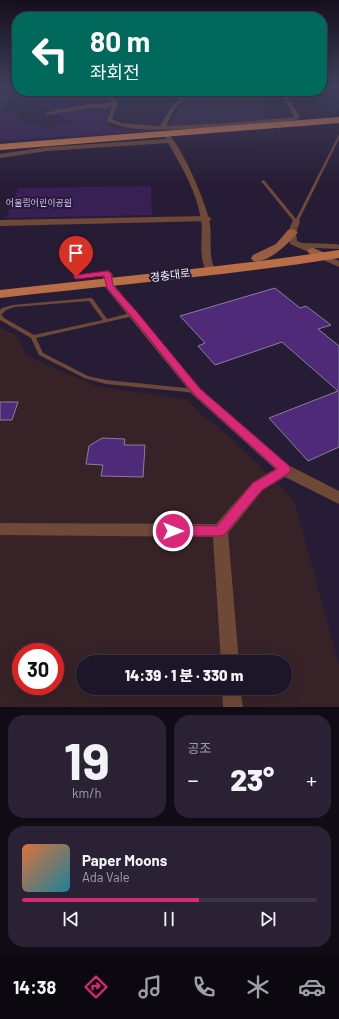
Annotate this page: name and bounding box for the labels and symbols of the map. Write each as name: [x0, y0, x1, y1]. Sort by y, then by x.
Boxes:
park label: 어울림어린이공원: [6, 197, 72, 208]
pin: [59, 236, 93, 277]
street label: 경충대로: [149, 266, 191, 283]
position arrow: [152, 510, 194, 552]
speed limit sign: 30: [12, 643, 64, 695]

